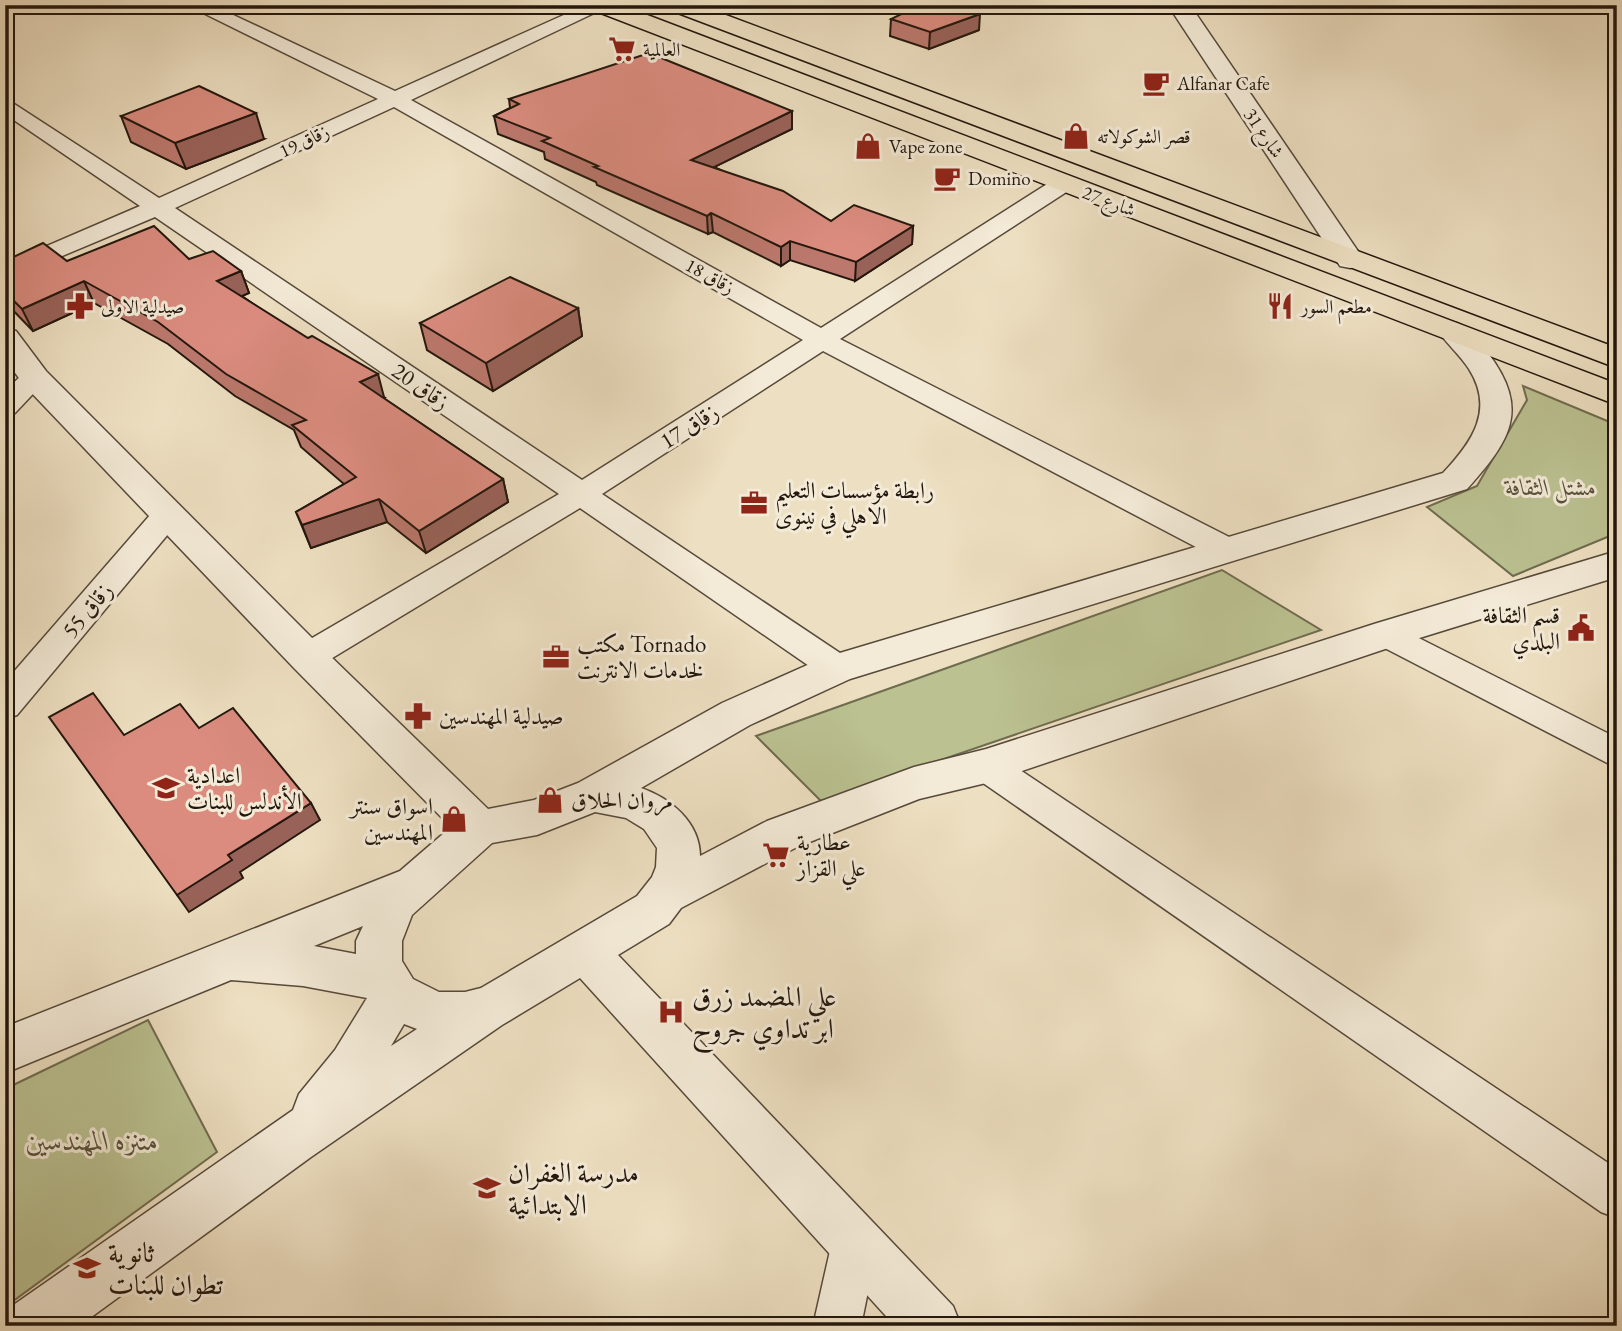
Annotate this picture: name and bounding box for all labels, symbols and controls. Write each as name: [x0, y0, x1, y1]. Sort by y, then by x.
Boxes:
supermarket icon: العالمية: [607, 34, 637, 64]
place label: العالمية: [643, 37, 680, 62]
cafe icon: Alfanar Cafe: [1141, 68, 1171, 98]
place label: Alfanar Cafe: [1176, 71, 1270, 96]
street label: شارع 31: [1236, 103, 1290, 164]
street label: زقاق 19: [275, 119, 333, 163]
shop icon: قصر الشوكولاته: [1061, 121, 1091, 151]
place label: قصر الشوكولاته: [1097, 124, 1191, 149]
shop icon: Vape zone: [853, 131, 883, 161]
place label: Vape zone: [889, 134, 963, 159]
cafe icon: Domino: [932, 163, 962, 193]
place label: Domino: [968, 166, 1031, 191]
street label: شارع 27: [1078, 179, 1139, 225]
street label: زقاق 18: [681, 252, 739, 300]
pharmacy icon: صيدلية الاولى: [65, 291, 95, 321]
restaurant icon: مطعم السور: [1265, 291, 1295, 321]
place label: صيدلية الاولى: [101, 294, 184, 319]
place label: مطعم السور: [1299, 294, 1372, 325]
street label: زقاق 20: [386, 355, 456, 417]
street label: زقاق 17: [654, 396, 724, 456]
park label: مشتل الثقافة: [1503, 472, 1597, 504]
place label: رابطة مؤسسات التعليم الاهلي في نينوى: [775, 475, 934, 539]
office icon: رابطة مؤسسات التعليم الاهلي في نينوى: [739, 488, 769, 518]
street label: زقاق 55: [55, 576, 119, 644]
place label: قسم الثقافة البلدي: [1483, 600, 1560, 660]
public building icon: قسم الثقافة البلدي: [1566, 613, 1596, 643]
place label: مكتب Tornado لخدمات الانترنت: [577, 629, 706, 685]
office icon: مكتب Tornado لخدمات الانترنت: [541, 642, 571, 672]
pharmacy icon: صيدلية المهندسين: [403, 701, 433, 731]
place label: صيدلية المهندسين: [439, 701, 564, 731]
place label: اعدادية الأندلس للبنات: [187, 760, 302, 817]
school or university icon: اعدادية الأندلس للبنات: [151, 773, 181, 803]
shop icon: مروان الحلاق: [535, 785, 565, 815]
place label: مروان الحلاق: [571, 785, 673, 816]
place label: اسواق سنتر المهندسين: [348, 791, 433, 847]
shop icon: اسواق سنتر المهندسين: [439, 804, 469, 834]
place label: عطارية علي القزاز: [795, 827, 866, 891]
supermarket icon: عطارية علي القزاز: [761, 840, 791, 870]
place label: علي المضمد زرق ابر تداوي جروح: [692, 978, 837, 1054]
hospital icon: علي المضمد زرق ابر تداوي جروح: [656, 997, 686, 1027]
park label: متنزه المهندسين: [25, 1122, 159, 1158]
place label: مدرسة الغفران الابتدائية: [508, 1154, 639, 1222]
school or university icon: مدرسة الغفران الابتدائية: [472, 1173, 502, 1203]
place label: ثانوية تطوان للبنات: [108, 1234, 223, 1302]
school or university icon: ثانوية تطوان للبنات: [72, 1253, 102, 1283]

